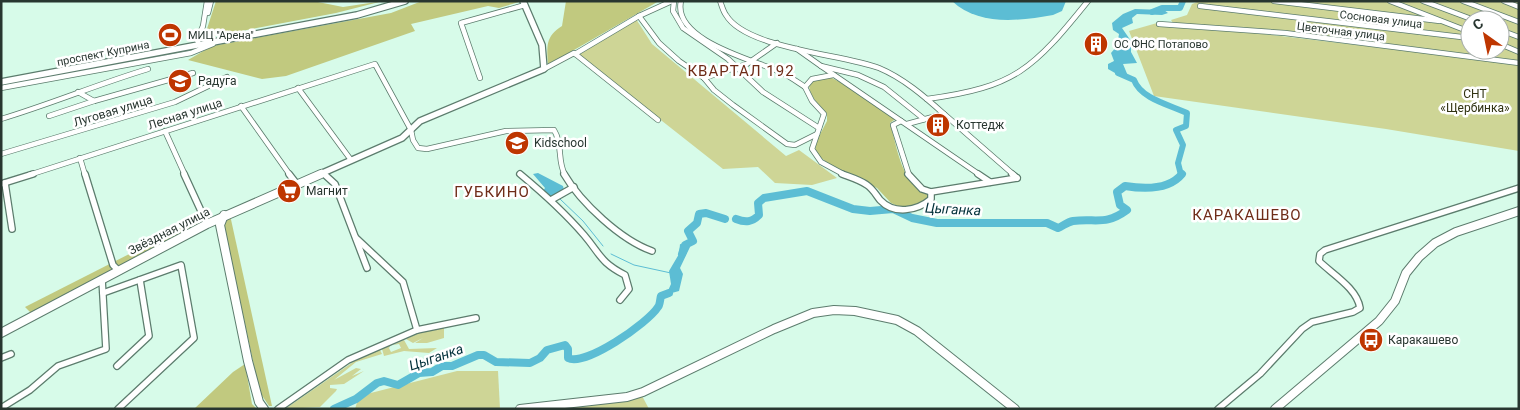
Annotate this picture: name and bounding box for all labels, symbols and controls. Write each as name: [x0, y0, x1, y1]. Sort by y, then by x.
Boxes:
street label: Сосновая улица: [1339, 8, 1423, 31]
north arrow: [1460, 10, 1510, 60]
text: С: [1470, 15, 1486, 33]
street label: Цветочная улица: [1296, 20, 1386, 43]
sports icon: МИЦ "Арена": [157, 22, 183, 48]
place label: МИЦ "Арена": [188, 29, 254, 42]
building icon: ОС ФНС Потапово: [1083, 31, 1109, 57]
street label: проспект Куприна: [56, 38, 150, 69]
place label: ОС ФНС Потапово: [1114, 38, 1208, 51]
district label: КВАРТАЛ 192: [687, 62, 795, 80]
school or university icon: Радуга: [167, 68, 193, 94]
place label: Радуга: [198, 74, 237, 88]
park label: СНТ «Щербинка»: [1440, 87, 1510, 115]
street label: Луговая улица: [72, 92, 154, 130]
street label: Лесная улица: [146, 95, 224, 133]
building icon: Коттедж: [925, 112, 951, 138]
place label: Коттедж: [956, 118, 1005, 132]
school or university icon: Kidschool: [504, 130, 530, 156]
place label: Kidschool: [534, 136, 587, 150]
supermarket icon: Магнит: [276, 178, 302, 204]
district label: ГУБКИНО: [454, 183, 530, 201]
place label: Магнит: [306, 184, 348, 198]
water label: Цыганка: [925, 200, 981, 218]
street label: Звёздная улица: [126, 204, 212, 258]
district label: КАРАКАШЕВО: [1192, 206, 1302, 224]
bus stop icon: Каракашево: [1358, 327, 1384, 353]
place label: Каракашево: [1388, 333, 1458, 347]
water label: Цыганка: [407, 340, 465, 374]

